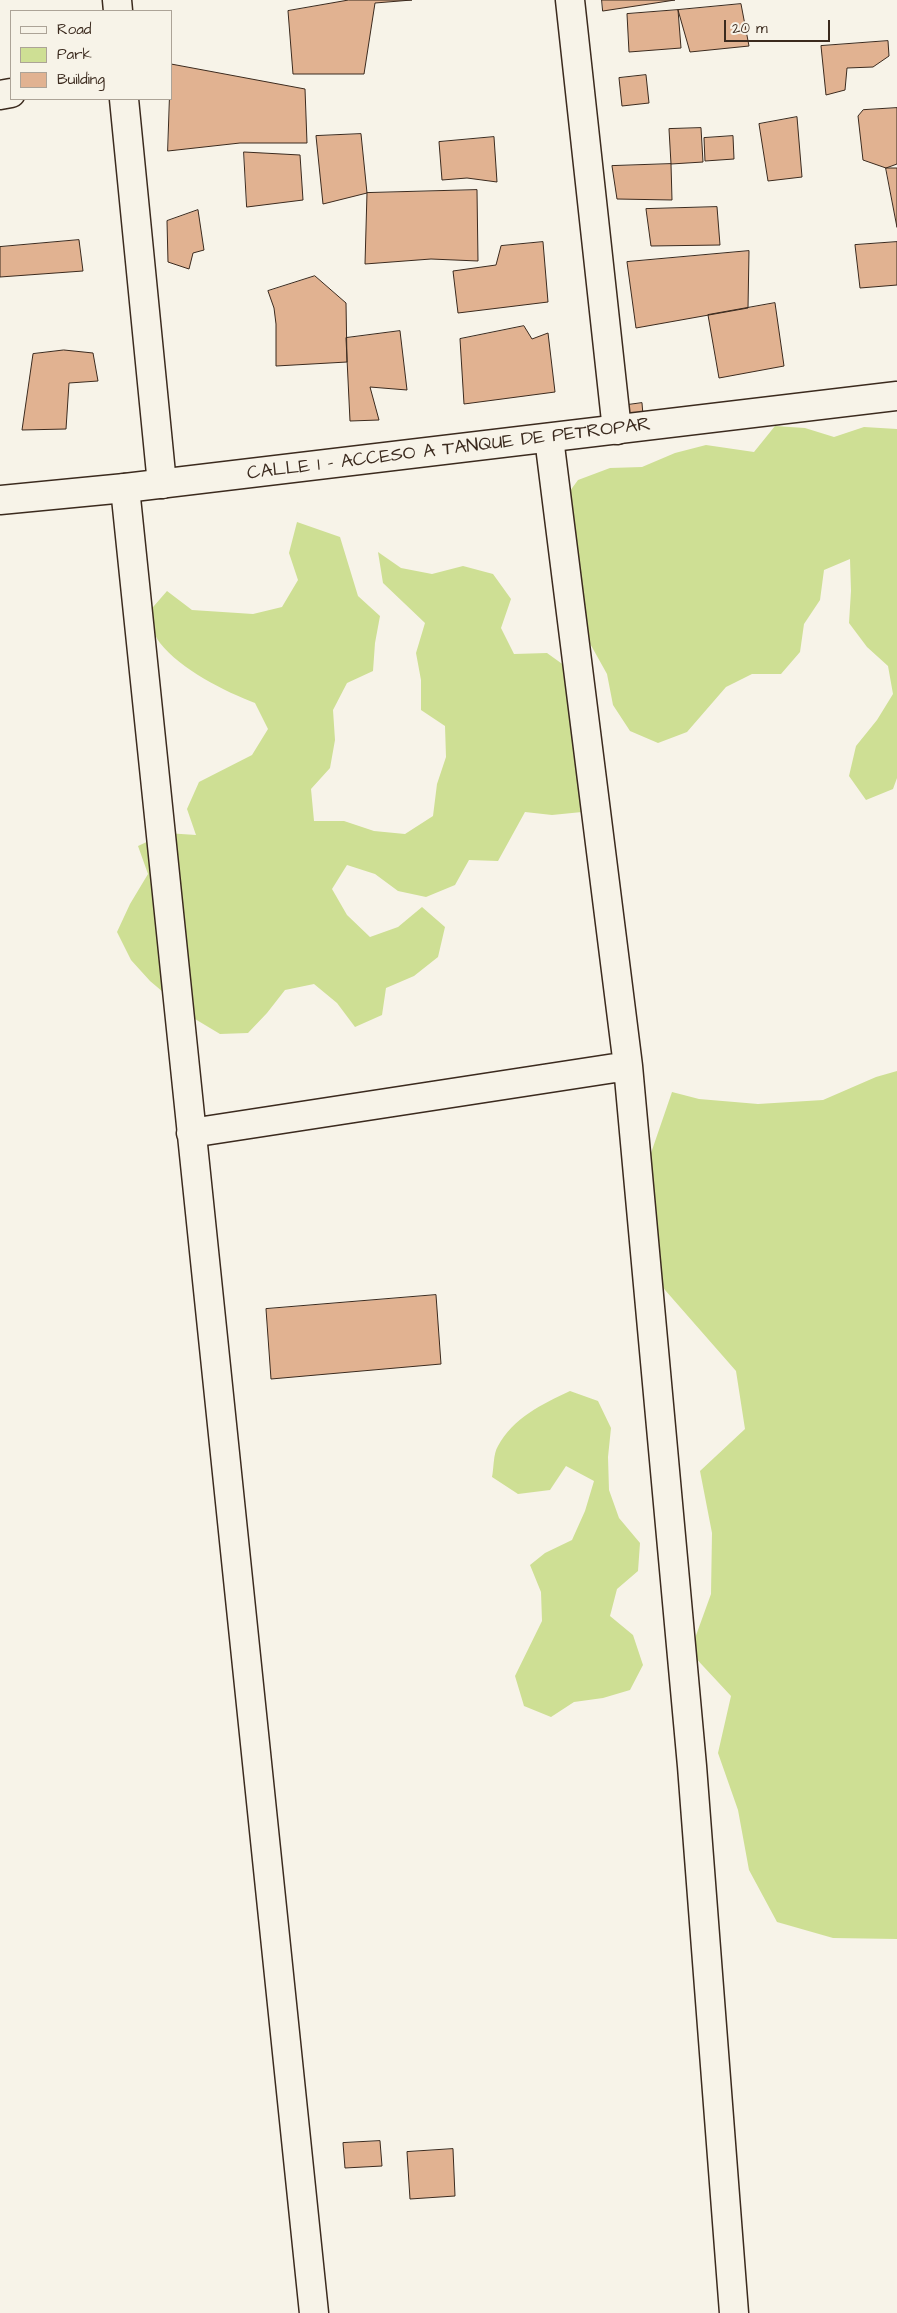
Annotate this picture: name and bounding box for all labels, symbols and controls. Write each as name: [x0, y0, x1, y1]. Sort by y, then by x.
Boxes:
legend: [10, 10, 172, 100]
scale bar: [727, 10, 833, 42]
text: 20 m: [732, 18, 768, 39]
text: Road: [57, 19, 91, 40]
text: Park: [57, 44, 92, 65]
text: Building: [57, 69, 105, 90]
street label: CALLE 1 - ACCESO A TANQUE DE PETROPAR: [246, 414, 652, 486]

